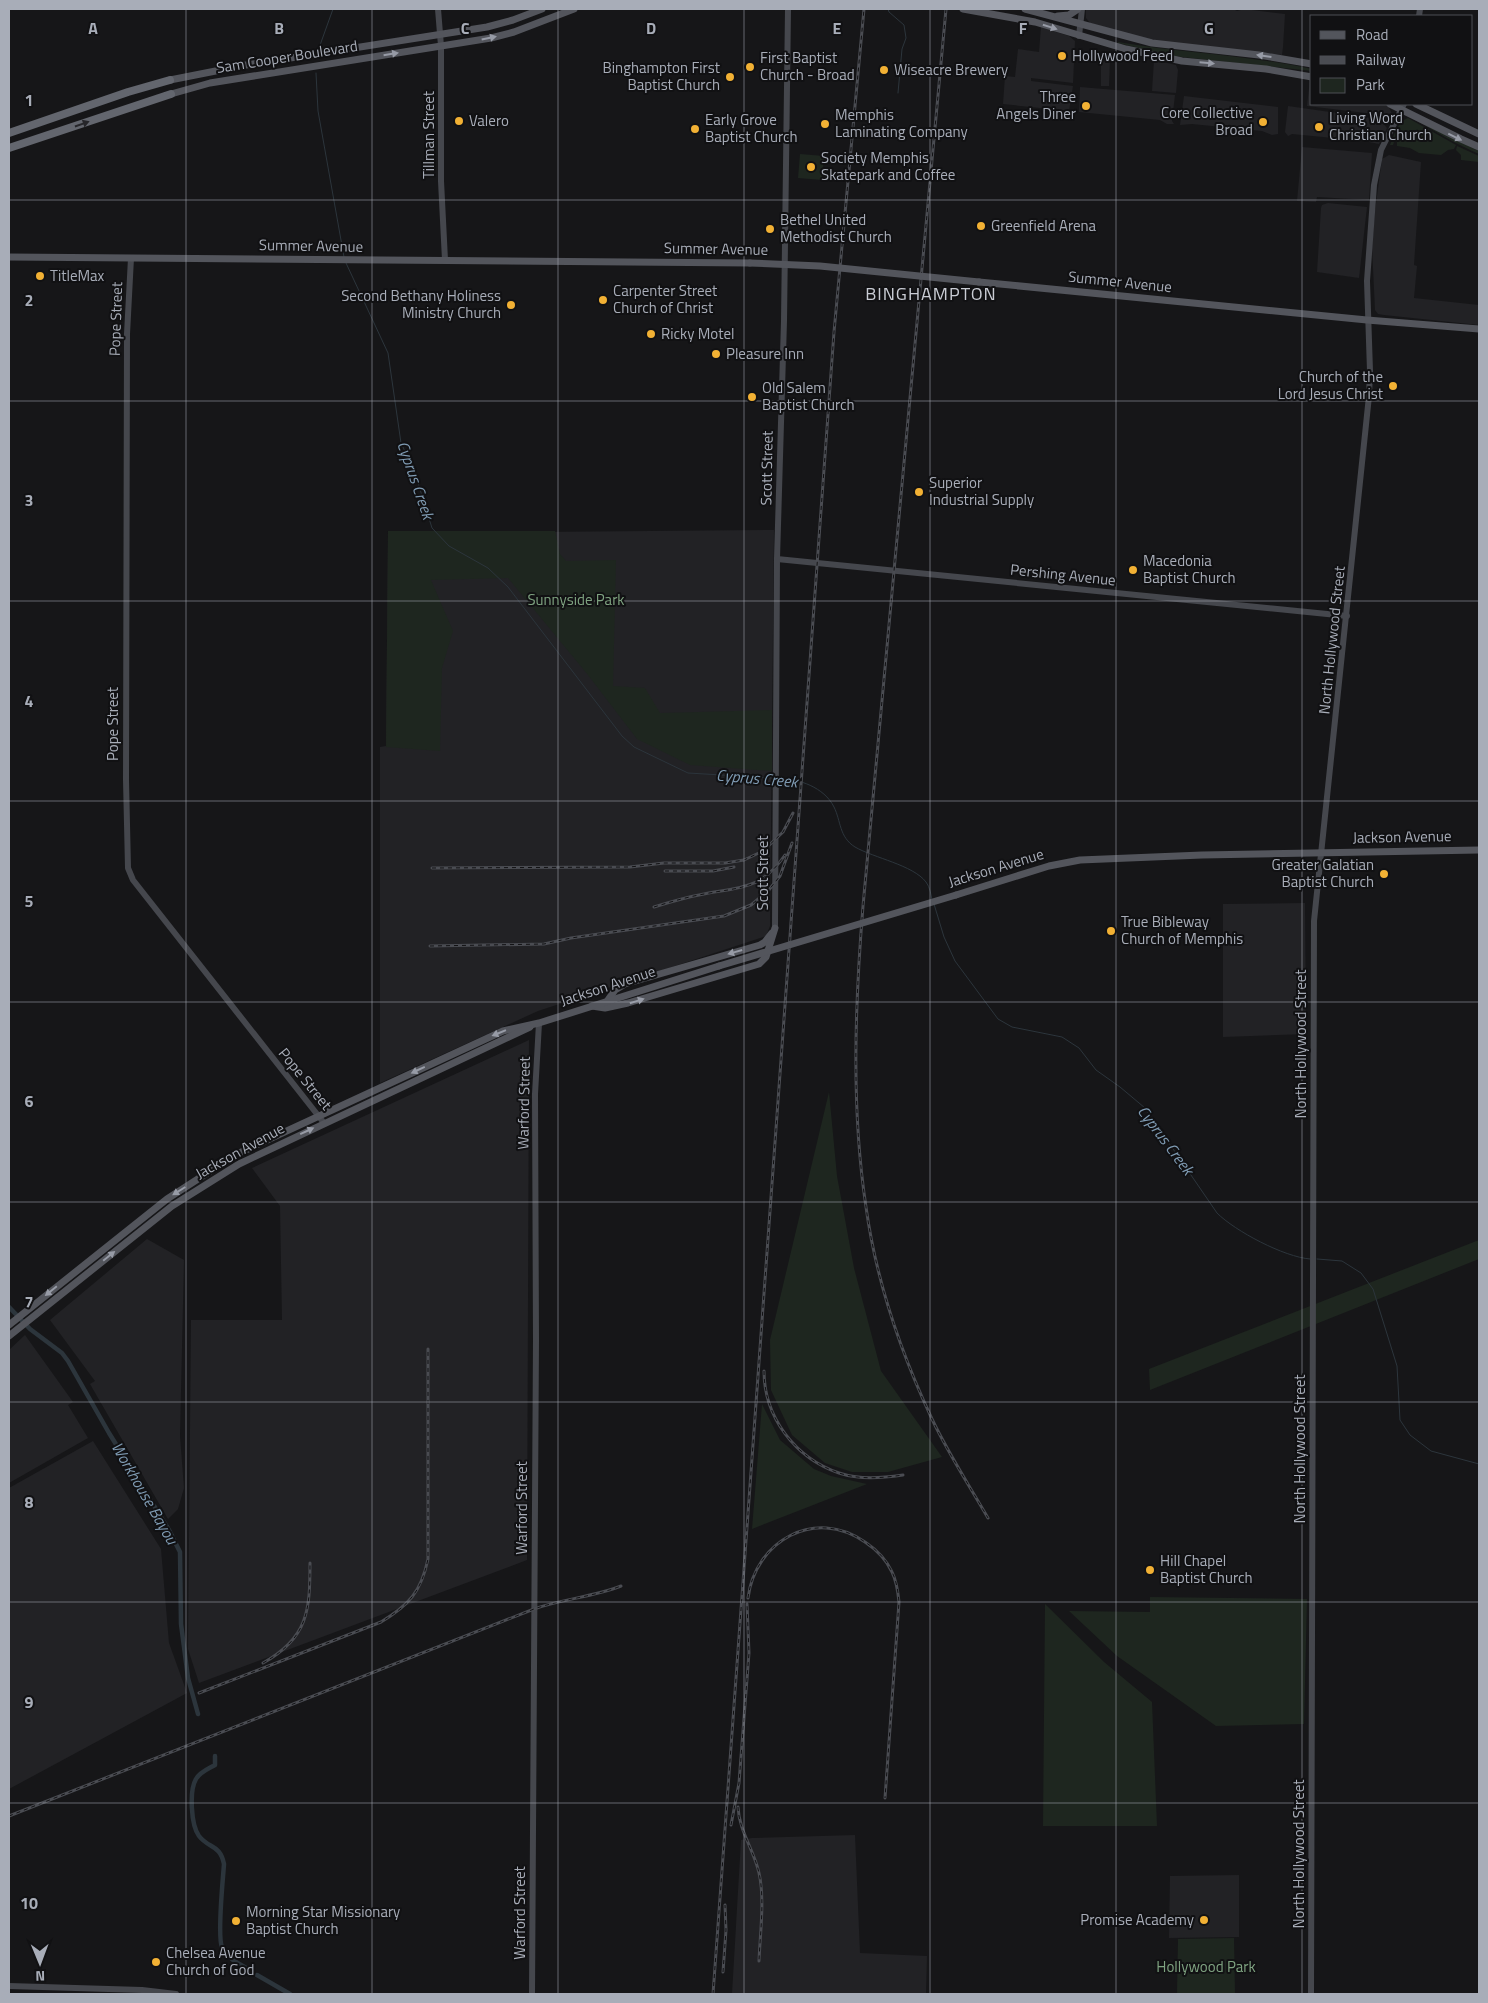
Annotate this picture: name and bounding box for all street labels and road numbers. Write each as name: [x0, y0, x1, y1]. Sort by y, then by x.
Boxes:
street label: Sam Cooper Boulevard: [215, 34, 359, 79]
street label: Tillman Street: [417, 90, 440, 179]
street label: Summer Avenue: [259, 233, 363, 258]
street label: Summer Avenue: [664, 236, 768, 261]
street label: Summer Avenue: [1067, 265, 1173, 298]
street label: Pope Street: [103, 281, 128, 356]
street label: Scott Street: [754, 430, 779, 506]
street label: Pershing Avenue: [1009, 558, 1117, 591]
street label: North Hollywood Street: [1312, 564, 1351, 715]
street label: Pope Street: [101, 686, 124, 761]
street label: Jackson Avenue: [1352, 824, 1452, 849]
street label: Scott Street: [751, 835, 774, 910]
street label: Jackson Avenue: [945, 842, 1046, 893]
street label: Jackson Avenue: [557, 959, 658, 1012]
street label: North Hollywood Street: [1289, 969, 1312, 1119]
street label: Pope Street: [273, 1043, 338, 1115]
street label: Warford Street: [511, 1055, 536, 1150]
street label: Jackson Avenue: [191, 1117, 289, 1185]
street label: North Hollywood Street: [1288, 1374, 1311, 1524]
street label: Warford Street: [510, 1461, 533, 1555]
street label: North Hollywood Street: [1287, 1779, 1310, 1929]
street label: Warford Street: [508, 1866, 531, 1960]

